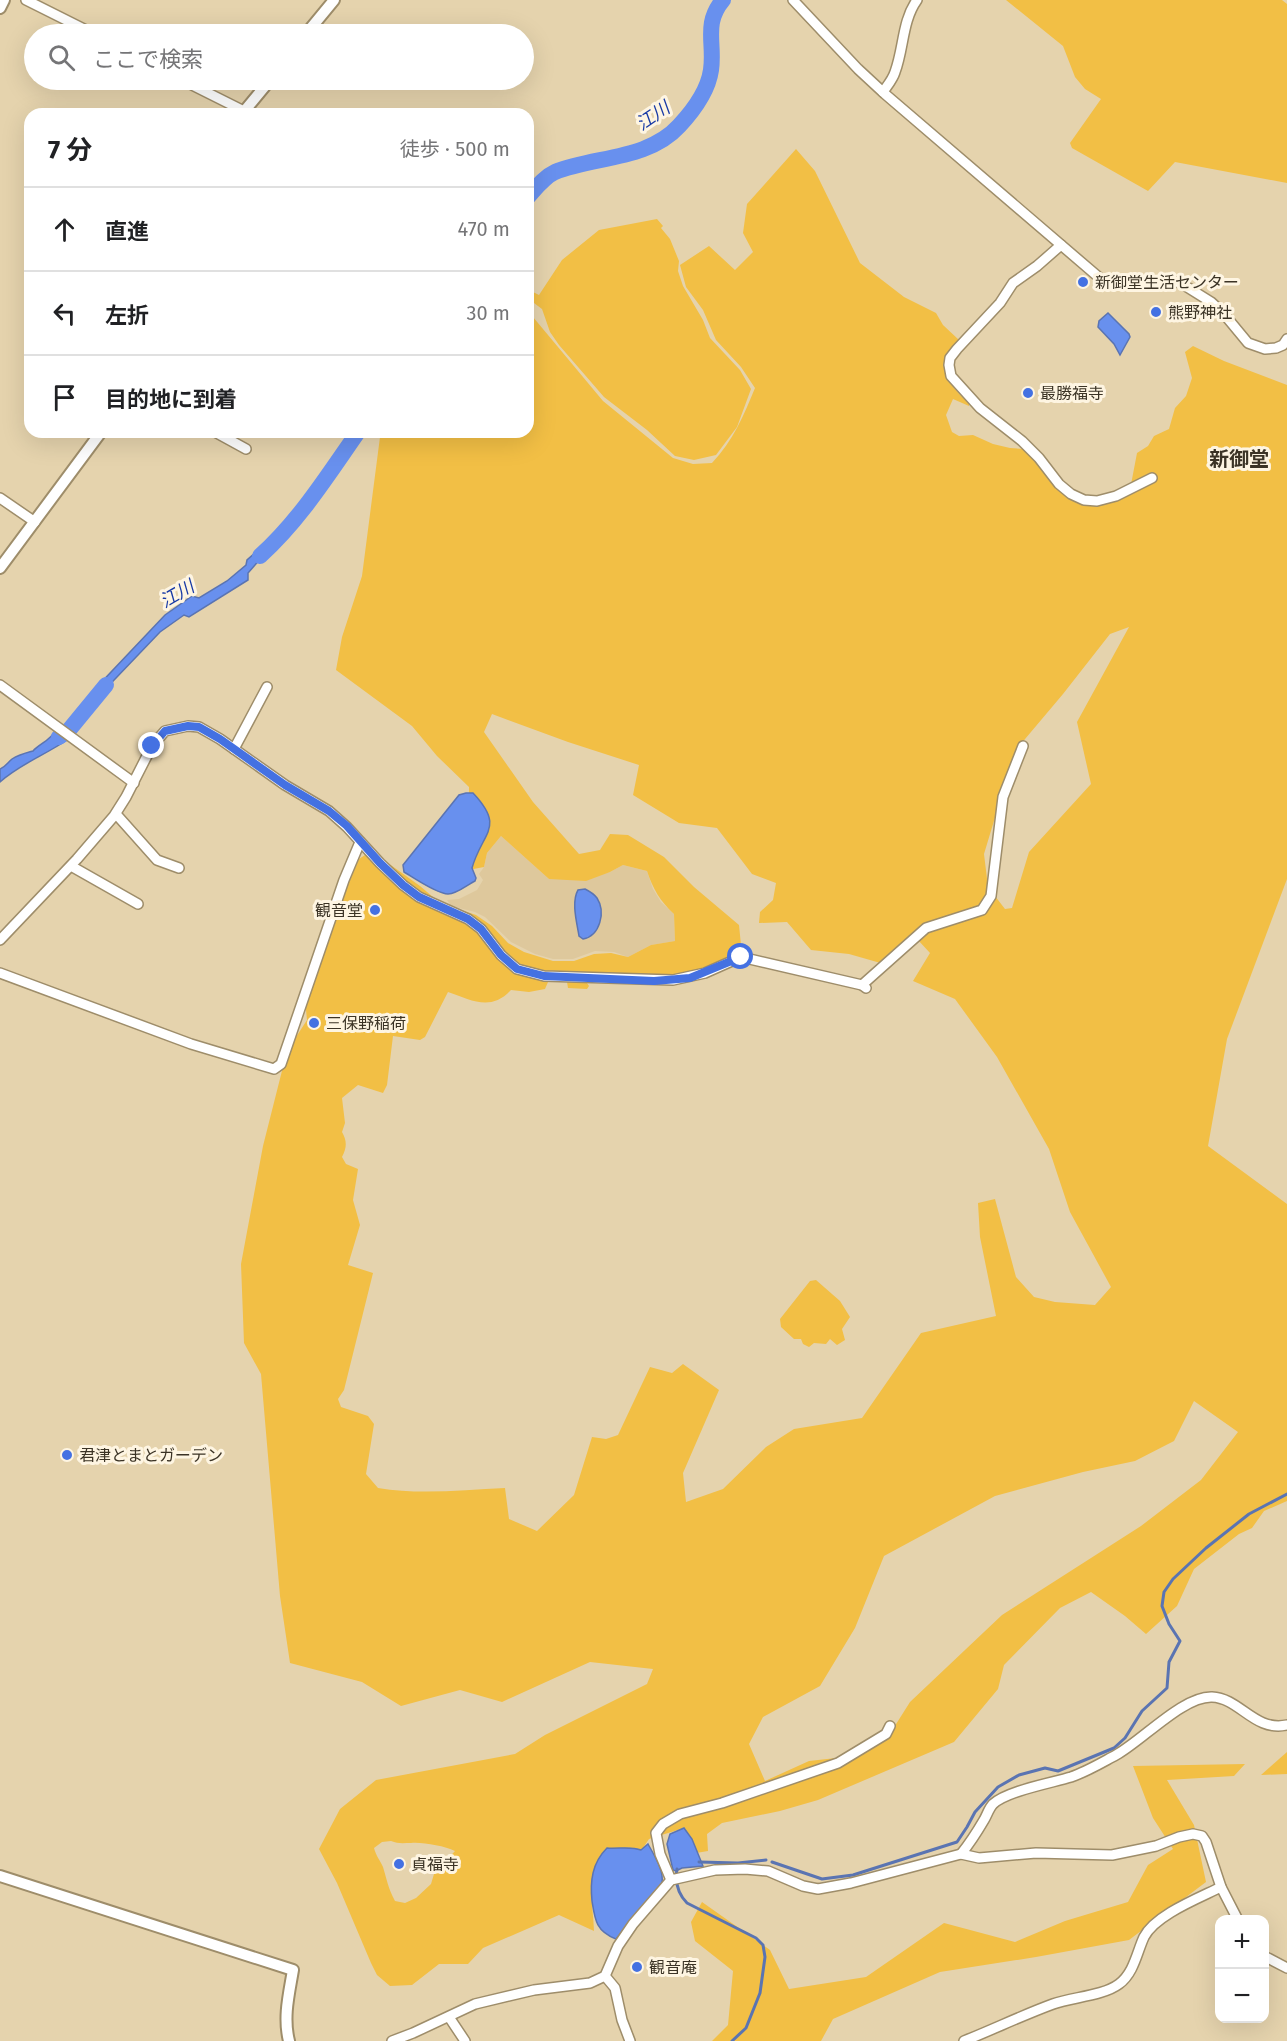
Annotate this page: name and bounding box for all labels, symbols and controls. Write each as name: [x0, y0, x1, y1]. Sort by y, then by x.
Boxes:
search box: [24, 24, 534, 90]
icon: search: [45, 41, 78, 74]
text: ここで検索: [93, 46, 203, 73]
water label: 江川: [632, 96, 676, 135]
text: 7 分: [48, 135, 92, 166]
text: 徒歩 · 500 m: [400, 137, 510, 161]
icon: ahead: [48, 213, 81, 246]
text: 470 m: [458, 217, 510, 241]
text: 直進: [105, 218, 149, 245]
place label: 新御堂生活センター: [1095, 273, 1239, 292]
marker: 新御堂生活センター: [1076, 275, 1090, 289]
icon: left: [48, 297, 81, 330]
text: 30 m: [466, 301, 510, 325]
text: 左折: [105, 302, 149, 329]
place label: 熊野神社: [1168, 303, 1232, 322]
marker: 熊野神社: [1149, 305, 1163, 319]
icon: arrive: [48, 381, 81, 414]
place label: 最勝福寺: [1040, 384, 1104, 403]
text: 目的地に到着: [105, 386, 237, 413]
marker: 最勝福寺: [1021, 386, 1035, 400]
district label: 新御堂: [1209, 447, 1269, 471]
water label: 江川: [156, 574, 200, 613]
route end: [138, 732, 164, 758]
place label: 観音堂: [315, 901, 363, 920]
marker: 観音堂: [368, 903, 382, 917]
route start: [727, 943, 753, 969]
place label: 三保野稲荷: [326, 1014, 406, 1033]
marker: 三保野稲荷: [307, 1016, 321, 1030]
place label: 君津とまとガーデン: [79, 1446, 223, 1465]
marker: 君津とまとガーデン: [60, 1448, 74, 1462]
place label: 貞福寺: [411, 1855, 459, 1874]
marker: 貞福寺: [392, 1857, 406, 1871]
map controls: [1215, 1915, 1269, 2023]
button: +: [1215, 1915, 1269, 1969]
place label: 観音庵: [649, 1958, 697, 1977]
marker: 観音庵: [630, 1960, 644, 1974]
button: −: [1215, 1969, 1269, 2023]

